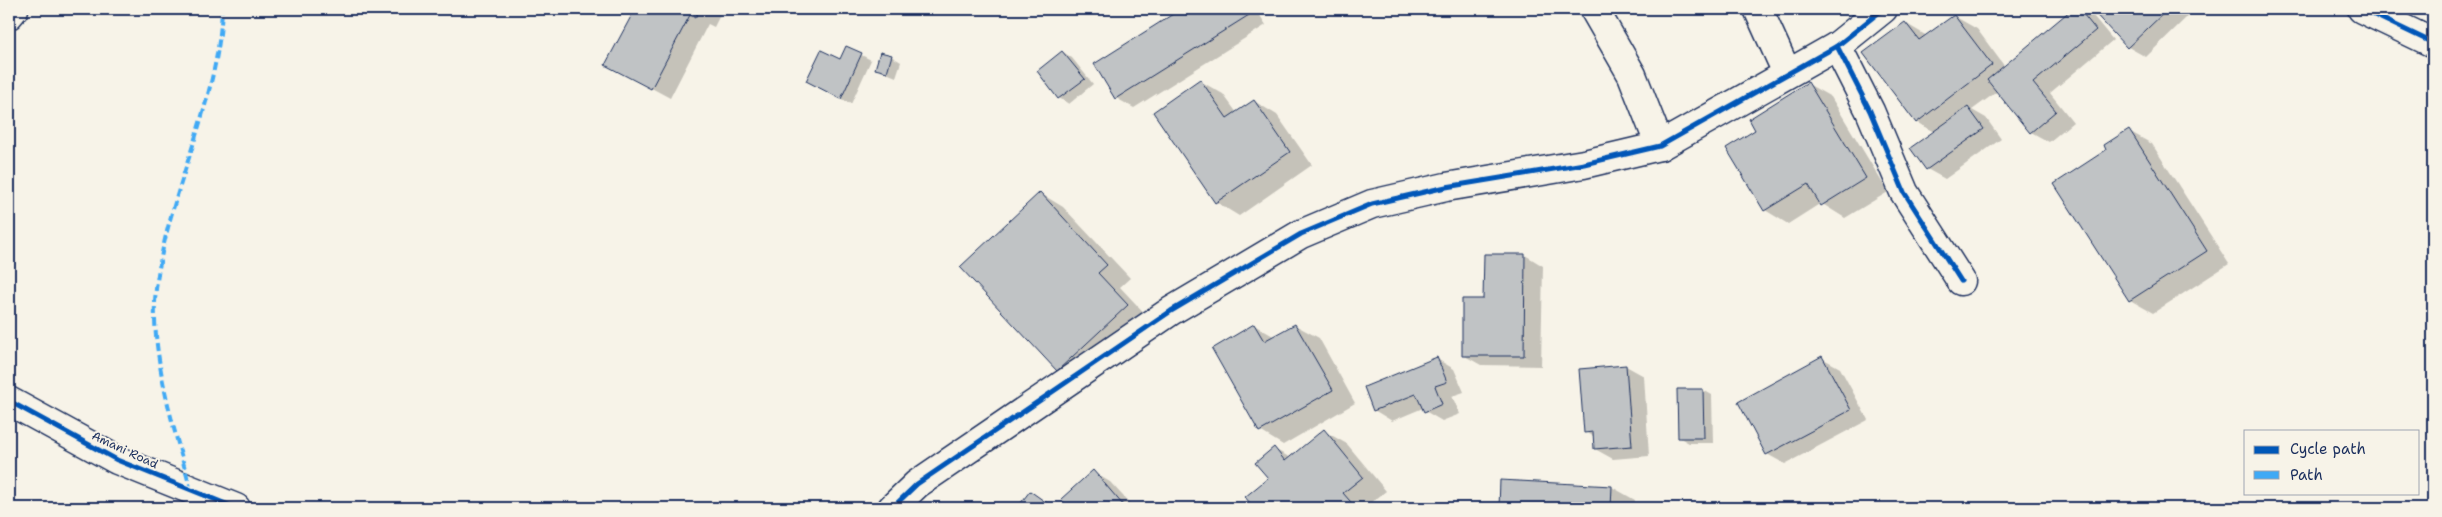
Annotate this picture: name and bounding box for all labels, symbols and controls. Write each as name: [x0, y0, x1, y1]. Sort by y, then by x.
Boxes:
street label: Amani Road: [89, 428, 161, 472]
legend: [2244, 430, 2420, 494]
text: Cycle path: [2290, 439, 2366, 459]
text: Path: [2290, 465, 2323, 485]

